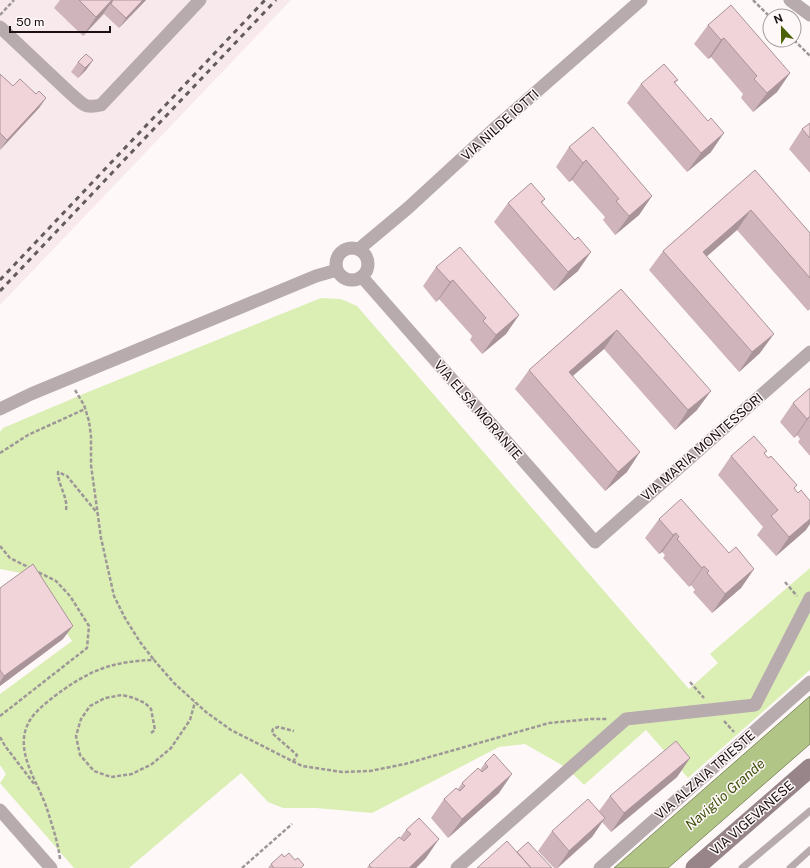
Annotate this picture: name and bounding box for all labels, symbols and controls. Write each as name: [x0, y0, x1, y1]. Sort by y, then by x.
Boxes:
scale bar: [10, 8, 110, 34]
north arrow: [762, 8, 802, 48]
text: N: [772, 12, 784, 26]
text: 50 m: [16, 15, 44, 29]
street label: VIA NILDE IOTTI: [458, 86, 542, 164]
street label: VIA ELSA MORANTE: [431, 357, 525, 463]
street label: VIA MARIA MONTESSORI: [638, 390, 766, 504]
street label: VIA ALZAIA TRIESTE: [652, 727, 758, 823]
water label: Naviglio Grande: [682, 755, 768, 833]
street label: VIA VIGEVANESE: [707, 778, 797, 858]

